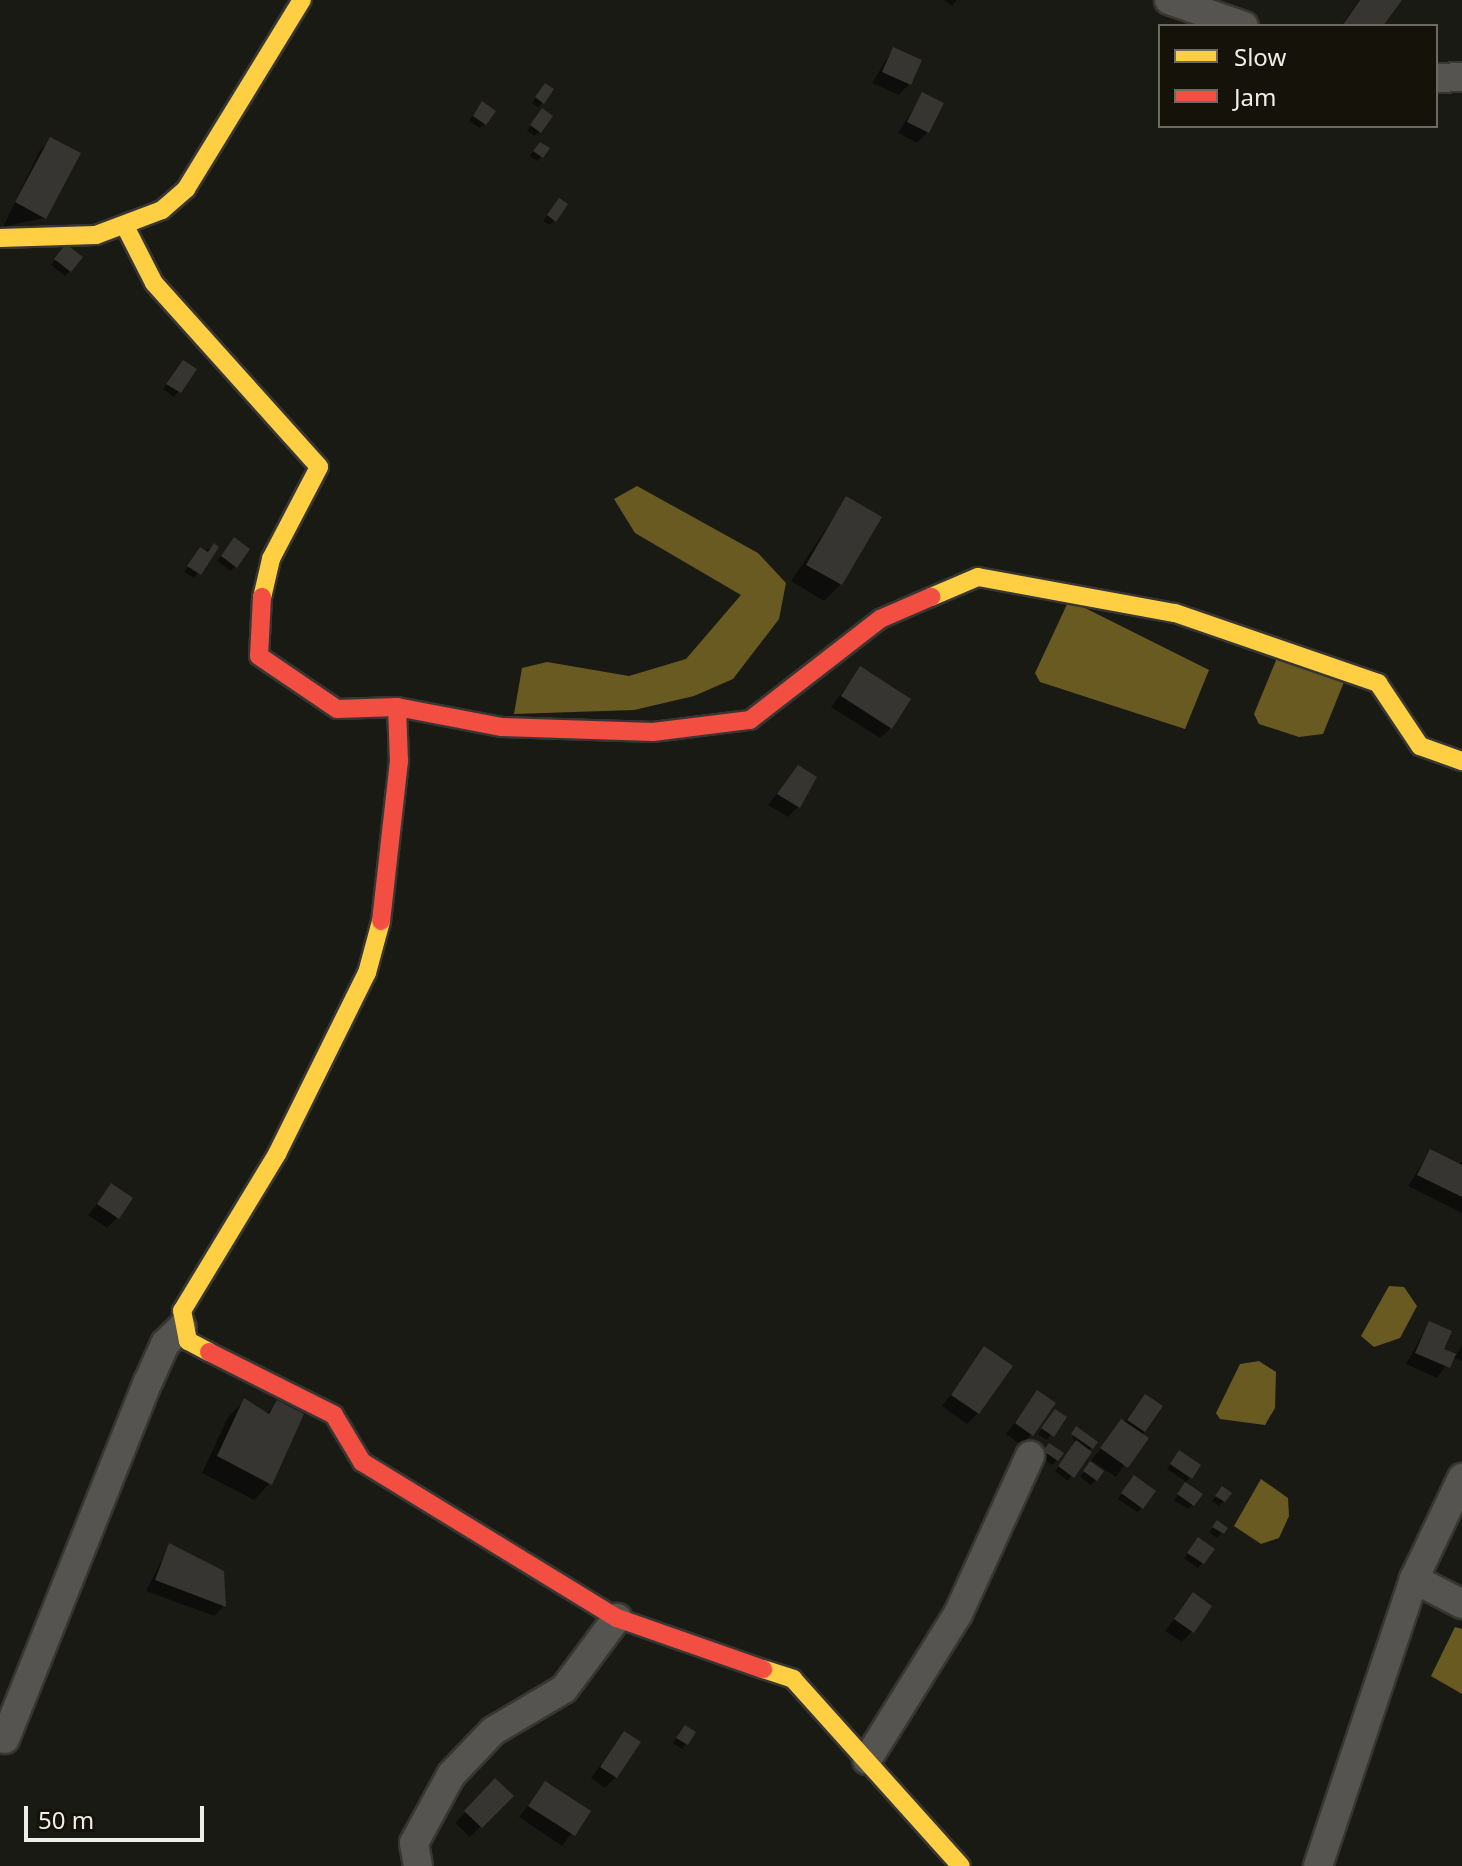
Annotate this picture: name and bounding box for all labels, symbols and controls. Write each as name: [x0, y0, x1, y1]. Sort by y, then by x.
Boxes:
legend: [1158, 24, 1438, 128]
text: Slow: [1234, 40, 1286, 73]
text: Jam: [1234, 80, 1276, 113]
scale bar: [28, 1790, 208, 1840]
text: 50 m: [38, 1803, 94, 1836]

